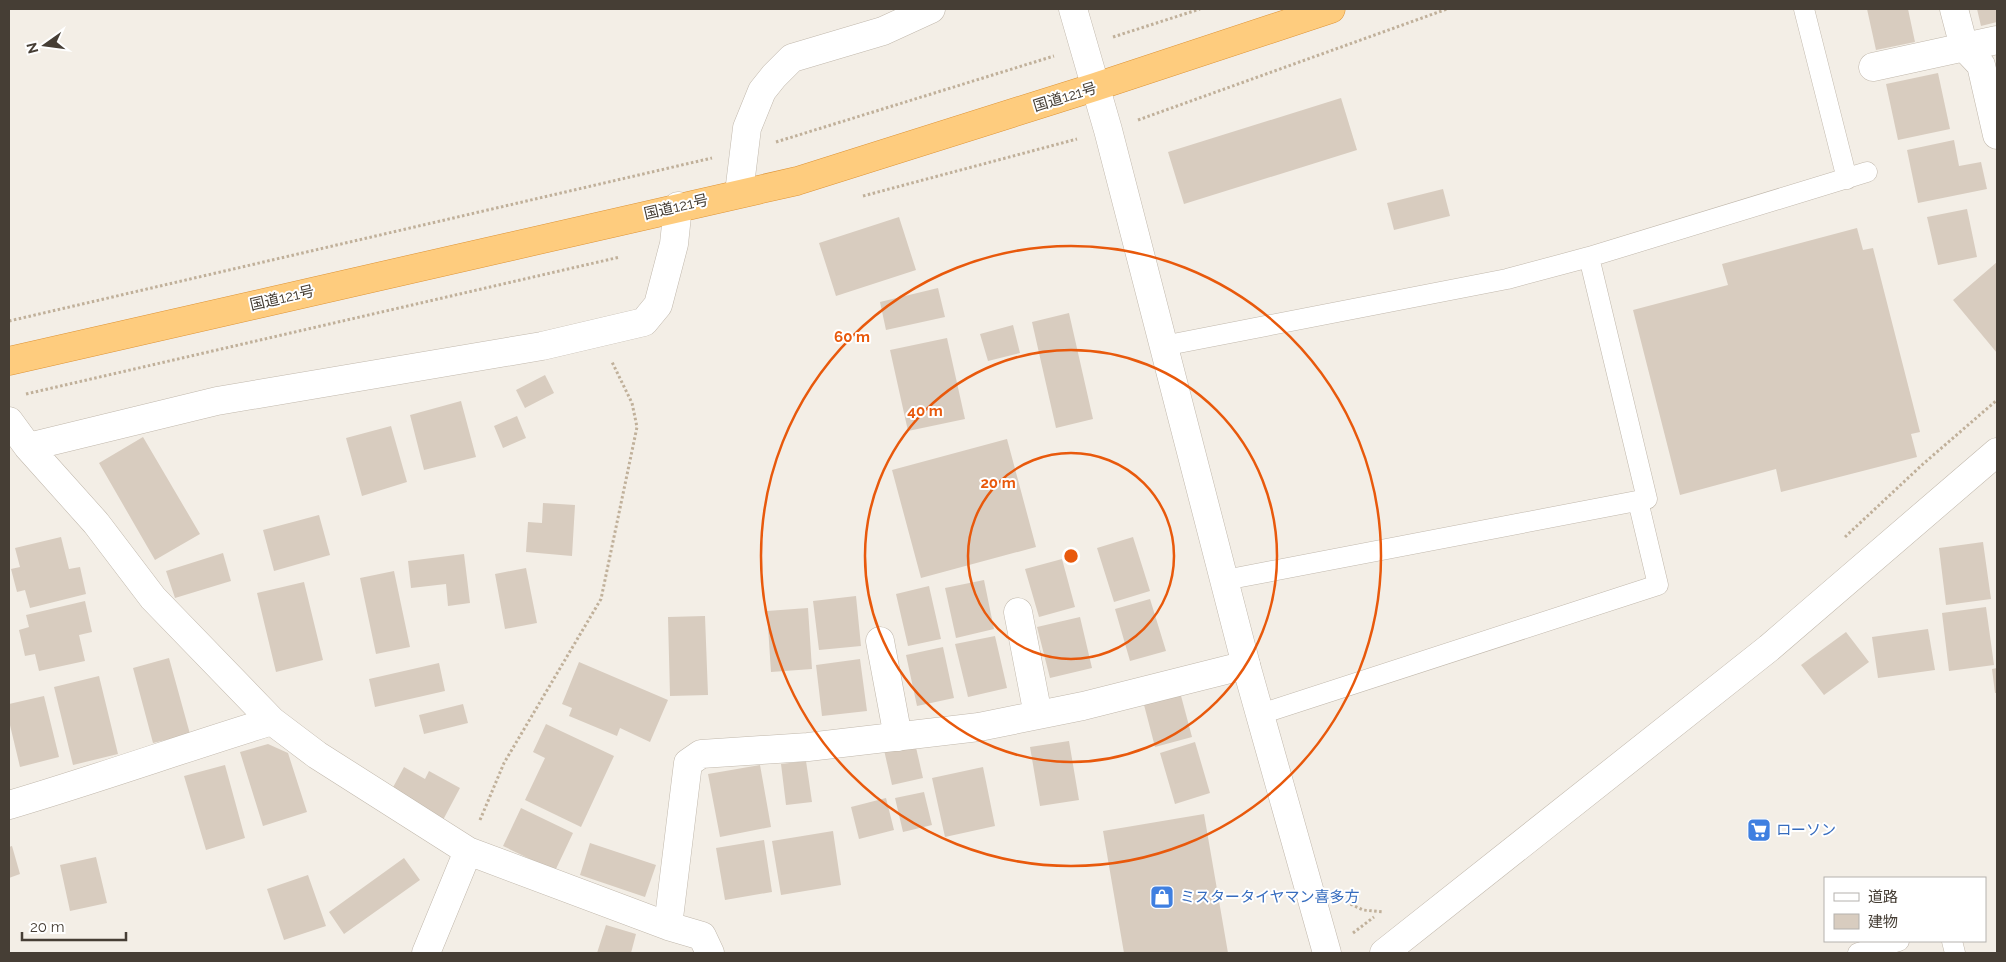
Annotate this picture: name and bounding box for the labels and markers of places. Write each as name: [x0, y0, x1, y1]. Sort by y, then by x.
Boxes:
centre of rings: [1062, 547, 1080, 565]
supermarket icon: ローソン: [1746, 817, 1772, 843]
place label: ローソン: [1776, 821, 1836, 839]
shop icon: ミスタータイヤマン喜多方: [1149, 884, 1175, 910]
place label: ミスタータイヤマン喜多方: [1180, 888, 1360, 906]

